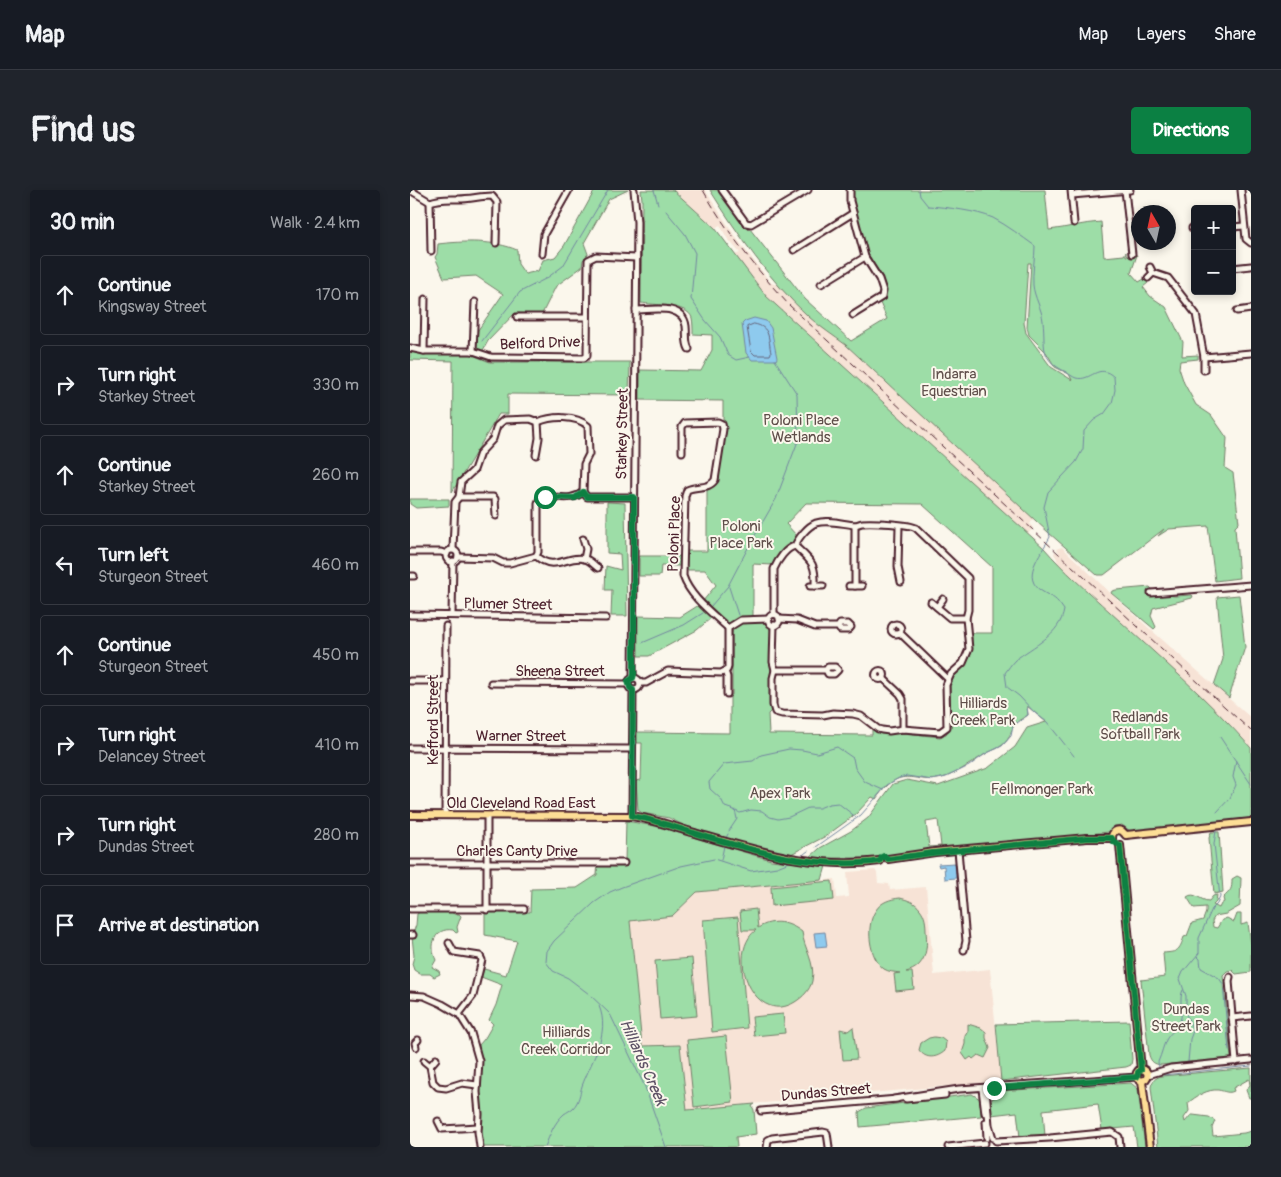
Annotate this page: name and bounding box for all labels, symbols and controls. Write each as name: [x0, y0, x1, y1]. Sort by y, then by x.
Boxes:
text: Map: [25, 20, 65, 49]
text: Map: [1079, 23, 1108, 46]
text: Layers: [1136, 23, 1186, 46]
text: Share: [1214, 23, 1256, 46]
button: Directions: [1131, 107, 1251, 154]
text: Find us: [30, 108, 135, 152]
north arrow: [1131, 205, 1176, 250]
map controls: [1191, 205, 1236, 295]
button: +: [1191, 205, 1236, 250]
text: 30 min: [50, 209, 115, 236]
text: Walk · 2.4 km: [270, 213, 360, 233]
button: −: [1191, 250, 1236, 295]
text: Continue: [98, 273, 171, 297]
icon: ahead: [51, 281, 79, 309]
text: 170 m: [316, 285, 359, 305]
text: Kingsway Street: [98, 297, 207, 317]
street label: Belford Drive: [500, 333, 581, 354]
text: Turn right: [98, 363, 176, 387]
park label: Indarra Equestrian: [921, 365, 987, 401]
icon: right: [51, 371, 79, 399]
text: 330 m: [313, 375, 359, 395]
text: Starkey Street: [98, 387, 195, 407]
street label: Starkey Street: [612, 387, 633, 480]
park label: Poloni Place Wetlands: [763, 411, 840, 447]
text: Continue: [98, 453, 171, 477]
icon: ahead: [51, 461, 79, 489]
text: 260 m: [312, 465, 359, 485]
text: Starkey Street: [98, 477, 195, 497]
route start: [534, 486, 557, 509]
street label: Poloni Place: [664, 495, 685, 572]
park label: Poloni Place Park: [709, 517, 773, 553]
text: Turn left: [98, 543, 168, 567]
icon: left: [51, 551, 79, 579]
text: 460 m: [312, 555, 359, 575]
text: Sturgeon Street: [98, 567, 208, 587]
street label: Plumer Street: [463, 594, 554, 615]
text: Continue: [98, 633, 171, 657]
icon: ahead: [51, 641, 79, 669]
text: 450 m: [312, 645, 359, 665]
text: Sturgeon Street: [98, 657, 208, 677]
street label: Sheena Street: [515, 662, 606, 681]
street label: Kefford Street: [424, 674, 443, 765]
park label: Hilliards Creek Park: [951, 694, 1016, 730]
park label: Redlands Softball Park: [1100, 708, 1181, 744]
text: Turn right: [98, 723, 176, 747]
street label: Warner Street: [476, 727, 567, 746]
icon: right: [51, 731, 79, 759]
text: 410 m: [315, 735, 359, 755]
text: Delancey Street: [98, 747, 205, 767]
park label: Fellmonger Park: [991, 780, 1094, 799]
park label: Apex Park: [749, 784, 811, 803]
street label: Old Cleveland Road East: [446, 794, 597, 813]
text: Turn right: [98, 813, 176, 837]
icon: right: [51, 821, 79, 849]
text: 280 m: [313, 825, 359, 845]
text: Dundas Street: [98, 837, 194, 857]
street label: Charles Canty Drive: [456, 842, 578, 861]
icon: arrive: [51, 911, 79, 939]
text: Arrive at destination: [98, 913, 259, 937]
park label: Dundas Street Park: [1151, 1000, 1222, 1036]
water label: Hilliards Creek: [615, 1016, 672, 1110]
park label: Hilliards Creek Corridor: [521, 1023, 612, 1059]
route end: [983, 1077, 1006, 1100]
street label: Dundas Street: [780, 1079, 873, 1106]

